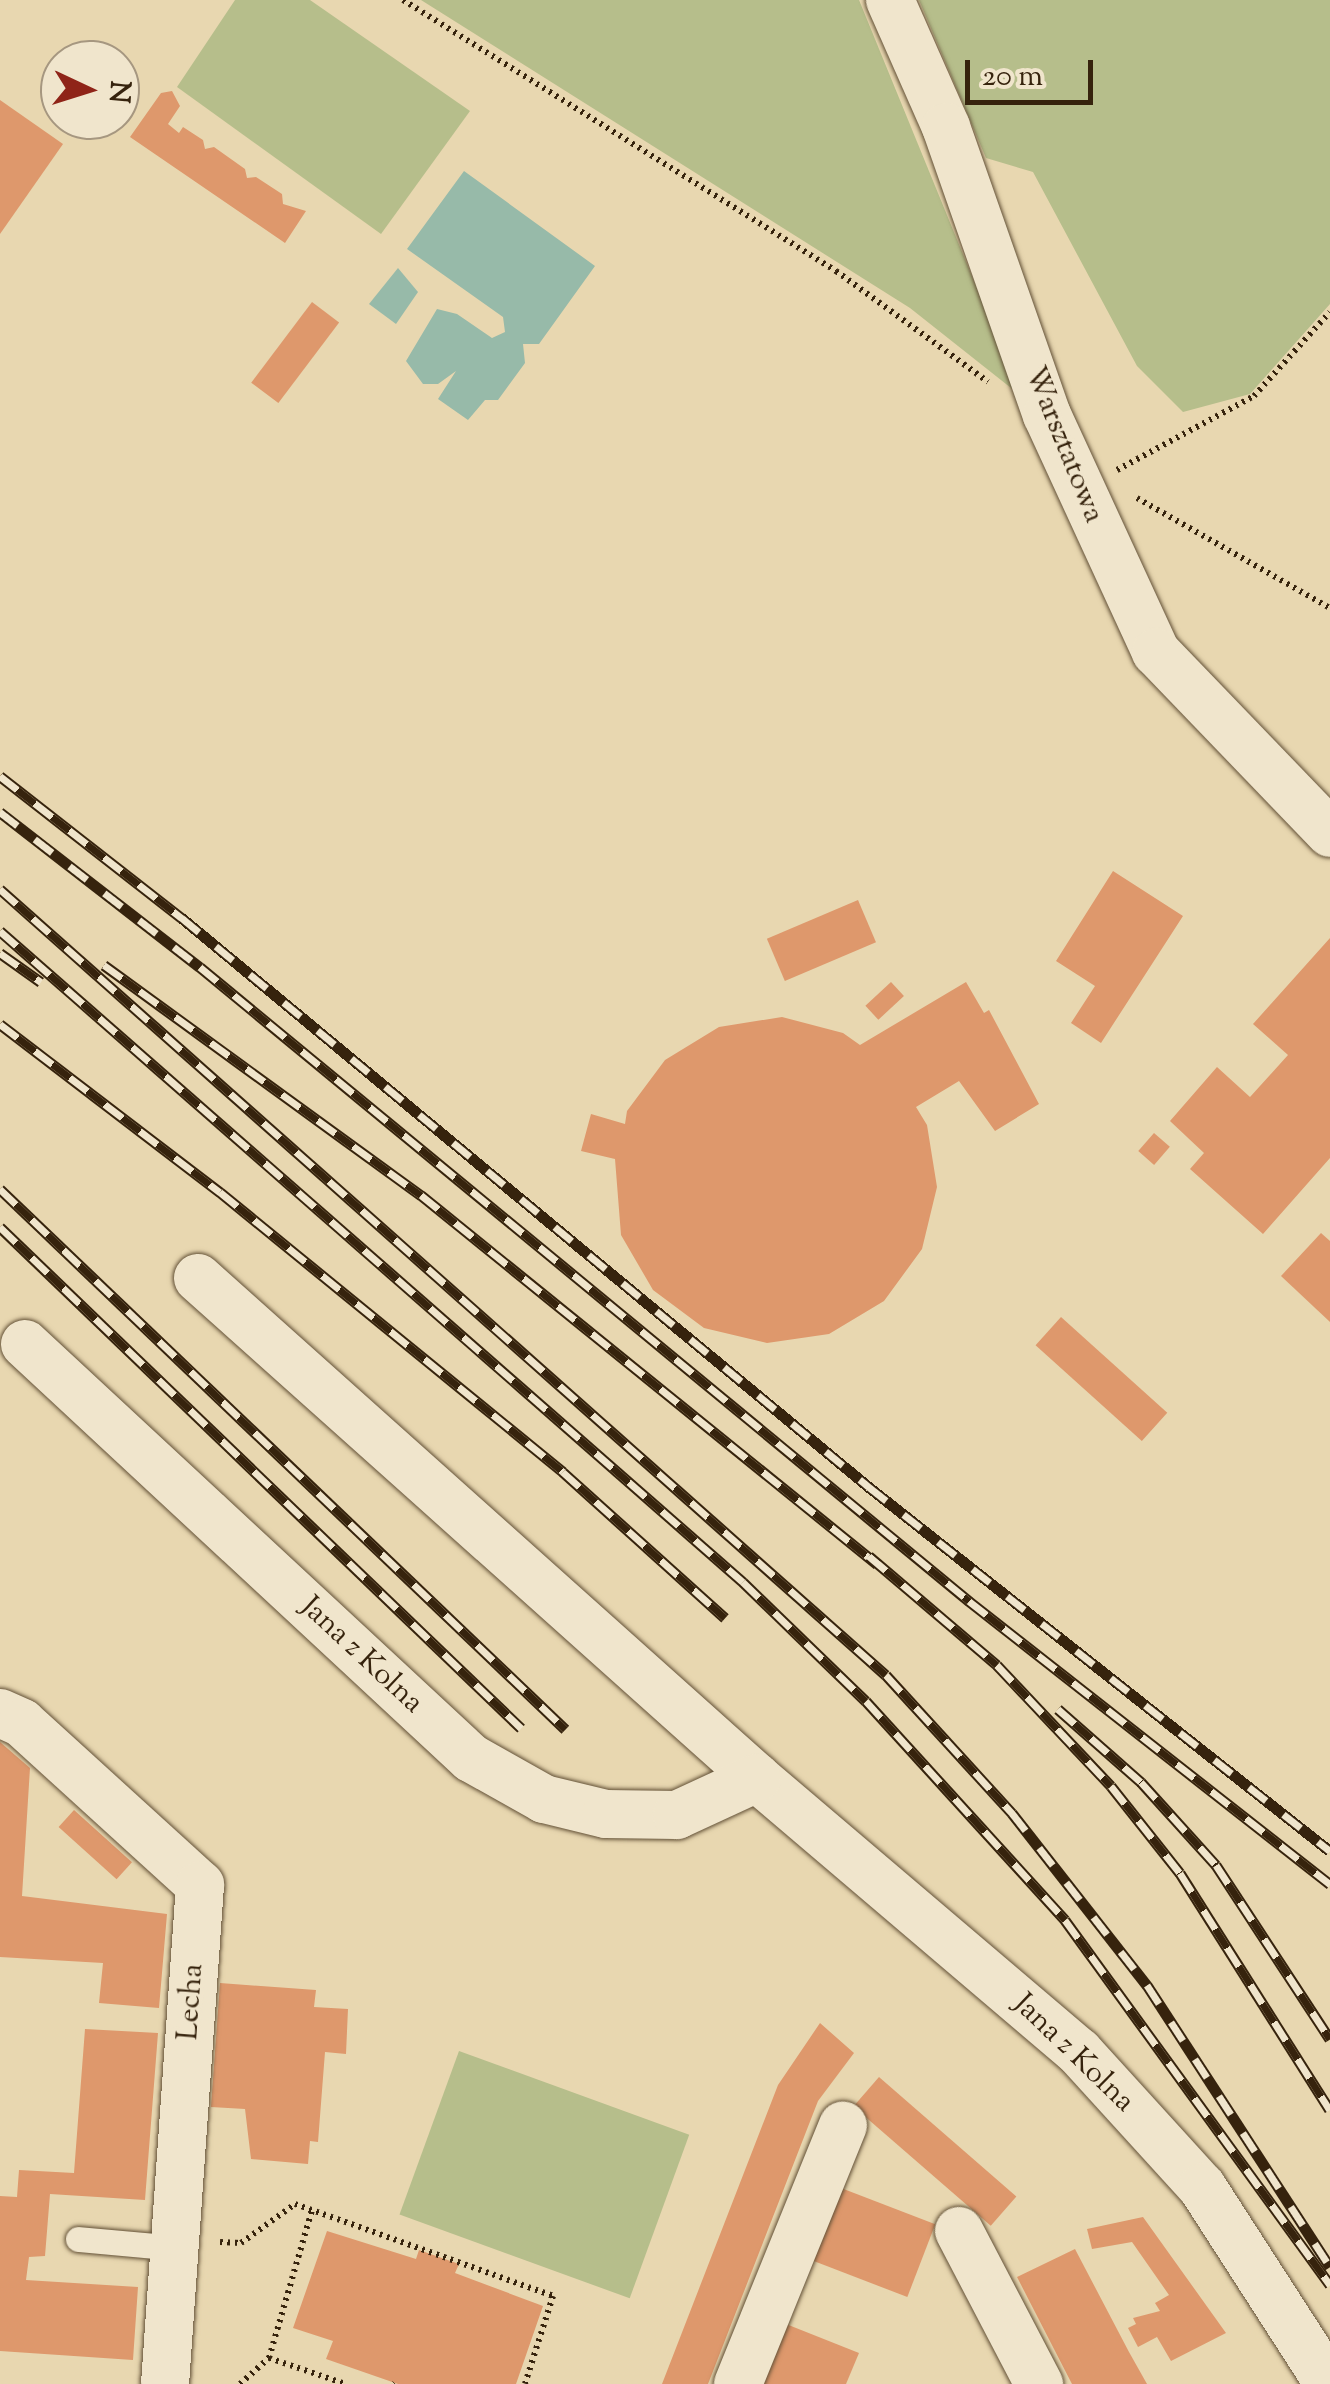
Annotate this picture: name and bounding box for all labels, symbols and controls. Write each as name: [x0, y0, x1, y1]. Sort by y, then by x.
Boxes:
north arrow: [40, 40, 140, 140]
scale bar: [970, 40, 1098, 102]
text: 20 m: [982, 56, 1043, 99]
text: N: [97, 79, 139, 104]
street label: Warsztatowa: [1015, 362, 1111, 528]
street label: Jana z Kolna: [292, 1590, 430, 1722]
street label: Lecha: [171, 1962, 213, 2042]
street label: Jana z Kolna: [1005, 1987, 1141, 2121]

